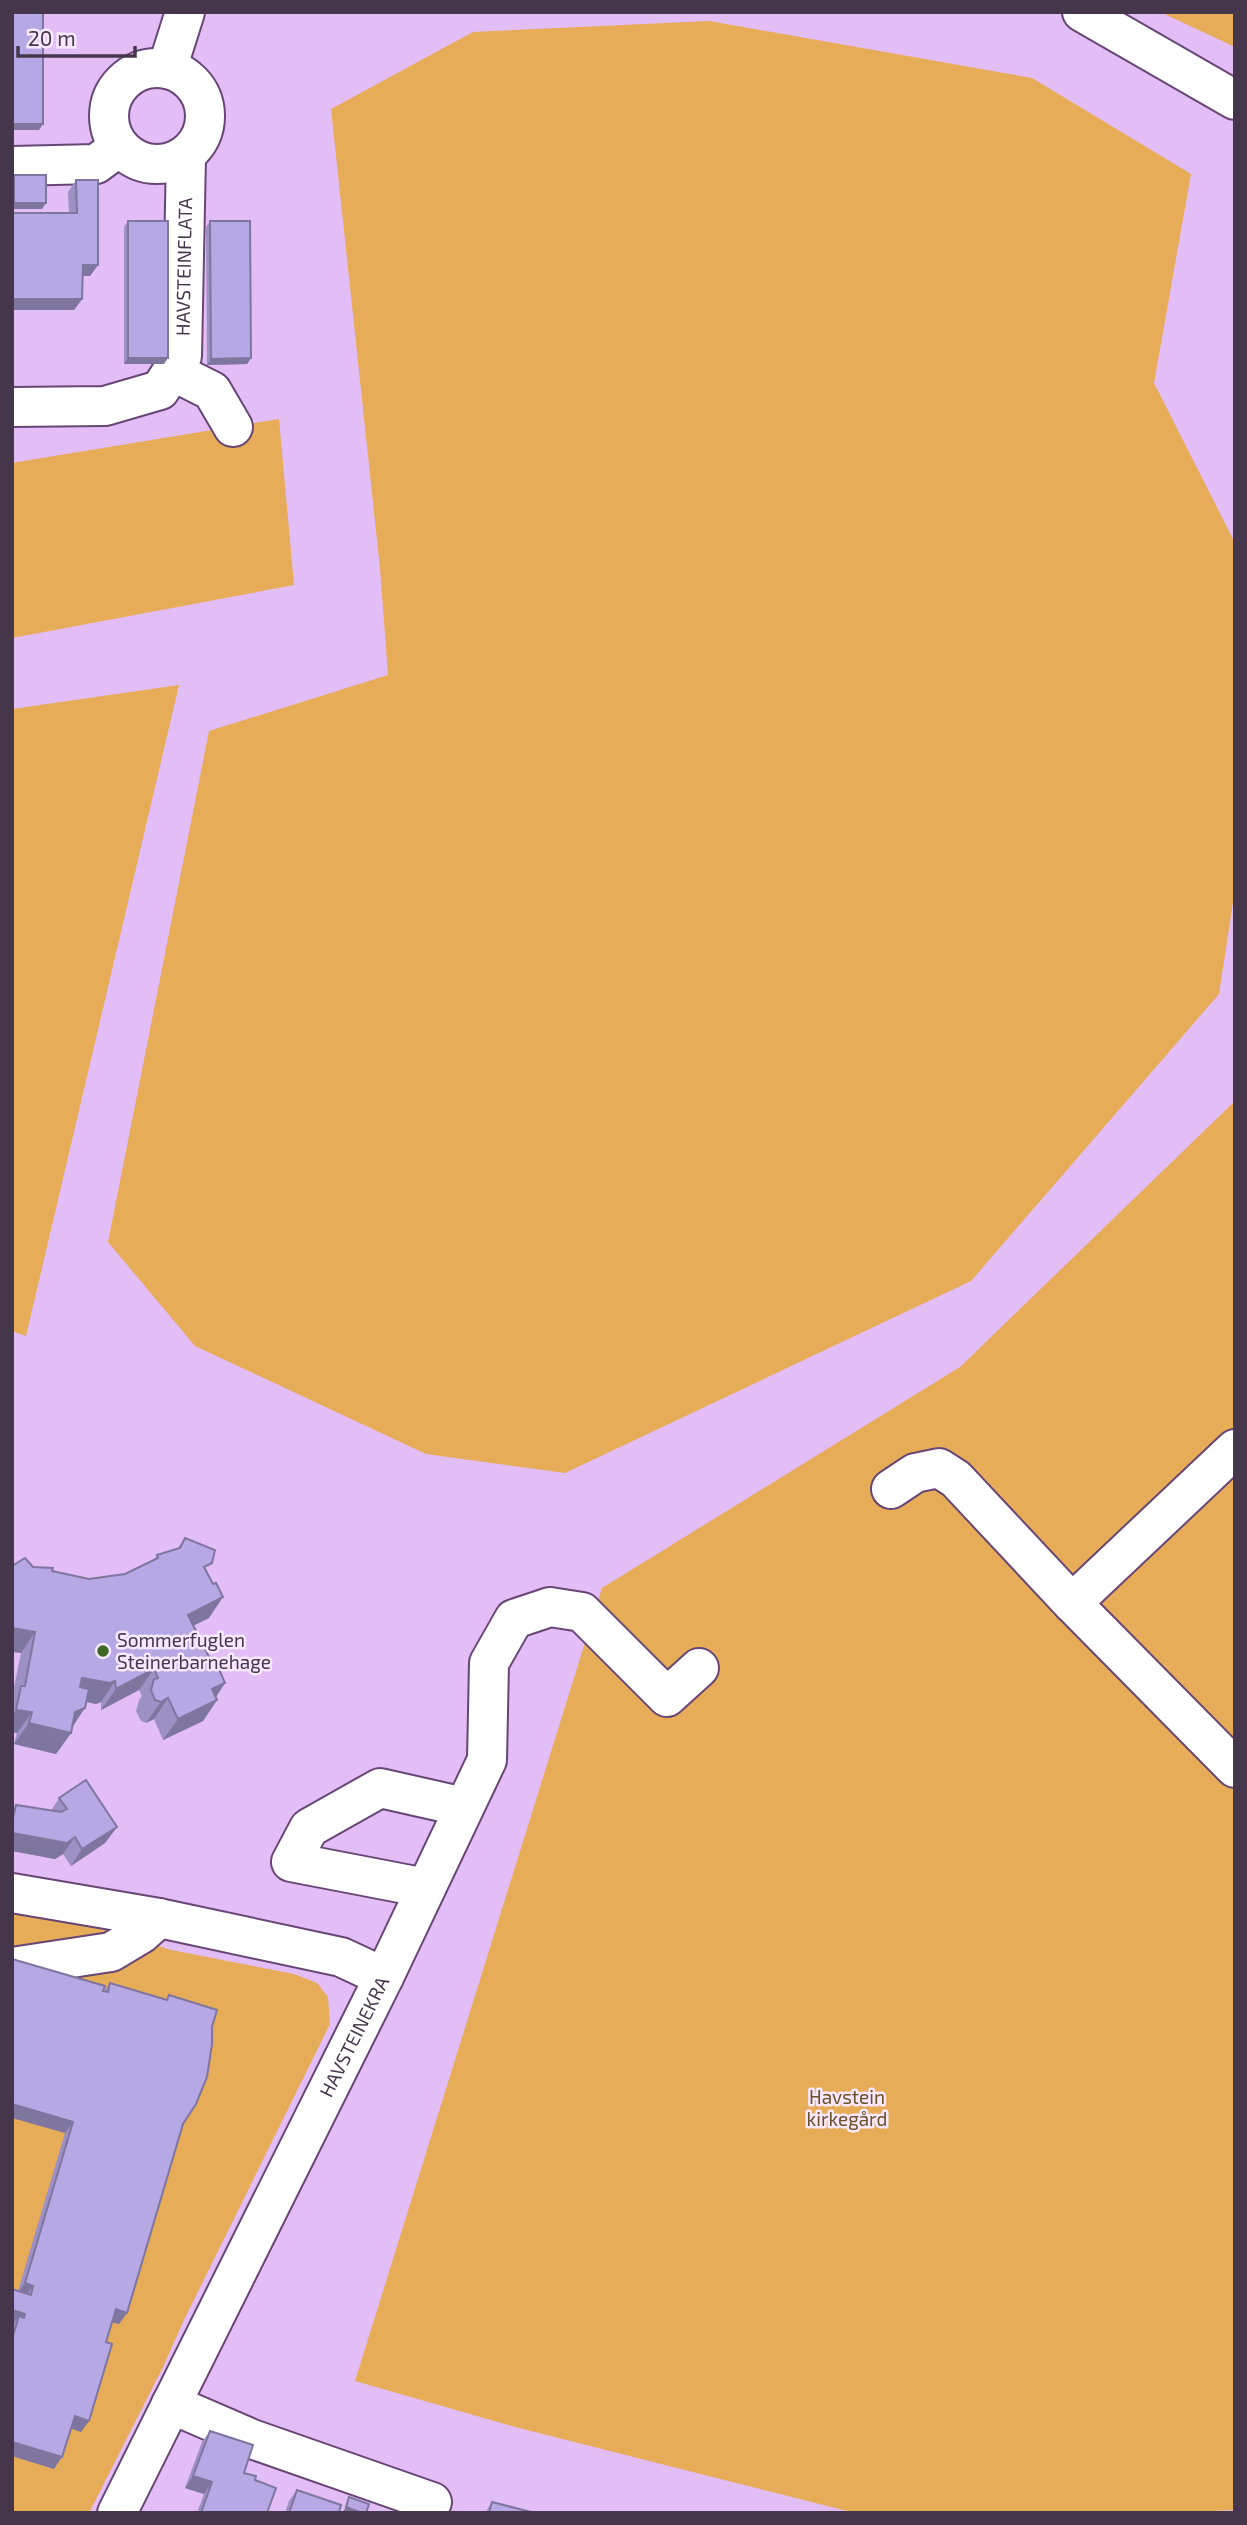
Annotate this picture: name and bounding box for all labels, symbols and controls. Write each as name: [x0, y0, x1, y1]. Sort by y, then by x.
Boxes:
scale bar: [18, 14, 135, 58]
text: 20 m: [28, 25, 76, 50]
street label: HAVSTEINFLATA: [170, 197, 196, 336]
place label: Sommerfuglen Steinerbarnehage: [117, 1628, 271, 1673]
marker: Sommerfuglen Steinerbarnehage: [95, 1643, 111, 1659]
street label: HAVSTEINEKRA: [314, 1972, 393, 2101]
park label: Havstein kirkegård: [807, 2085, 887, 2130]

